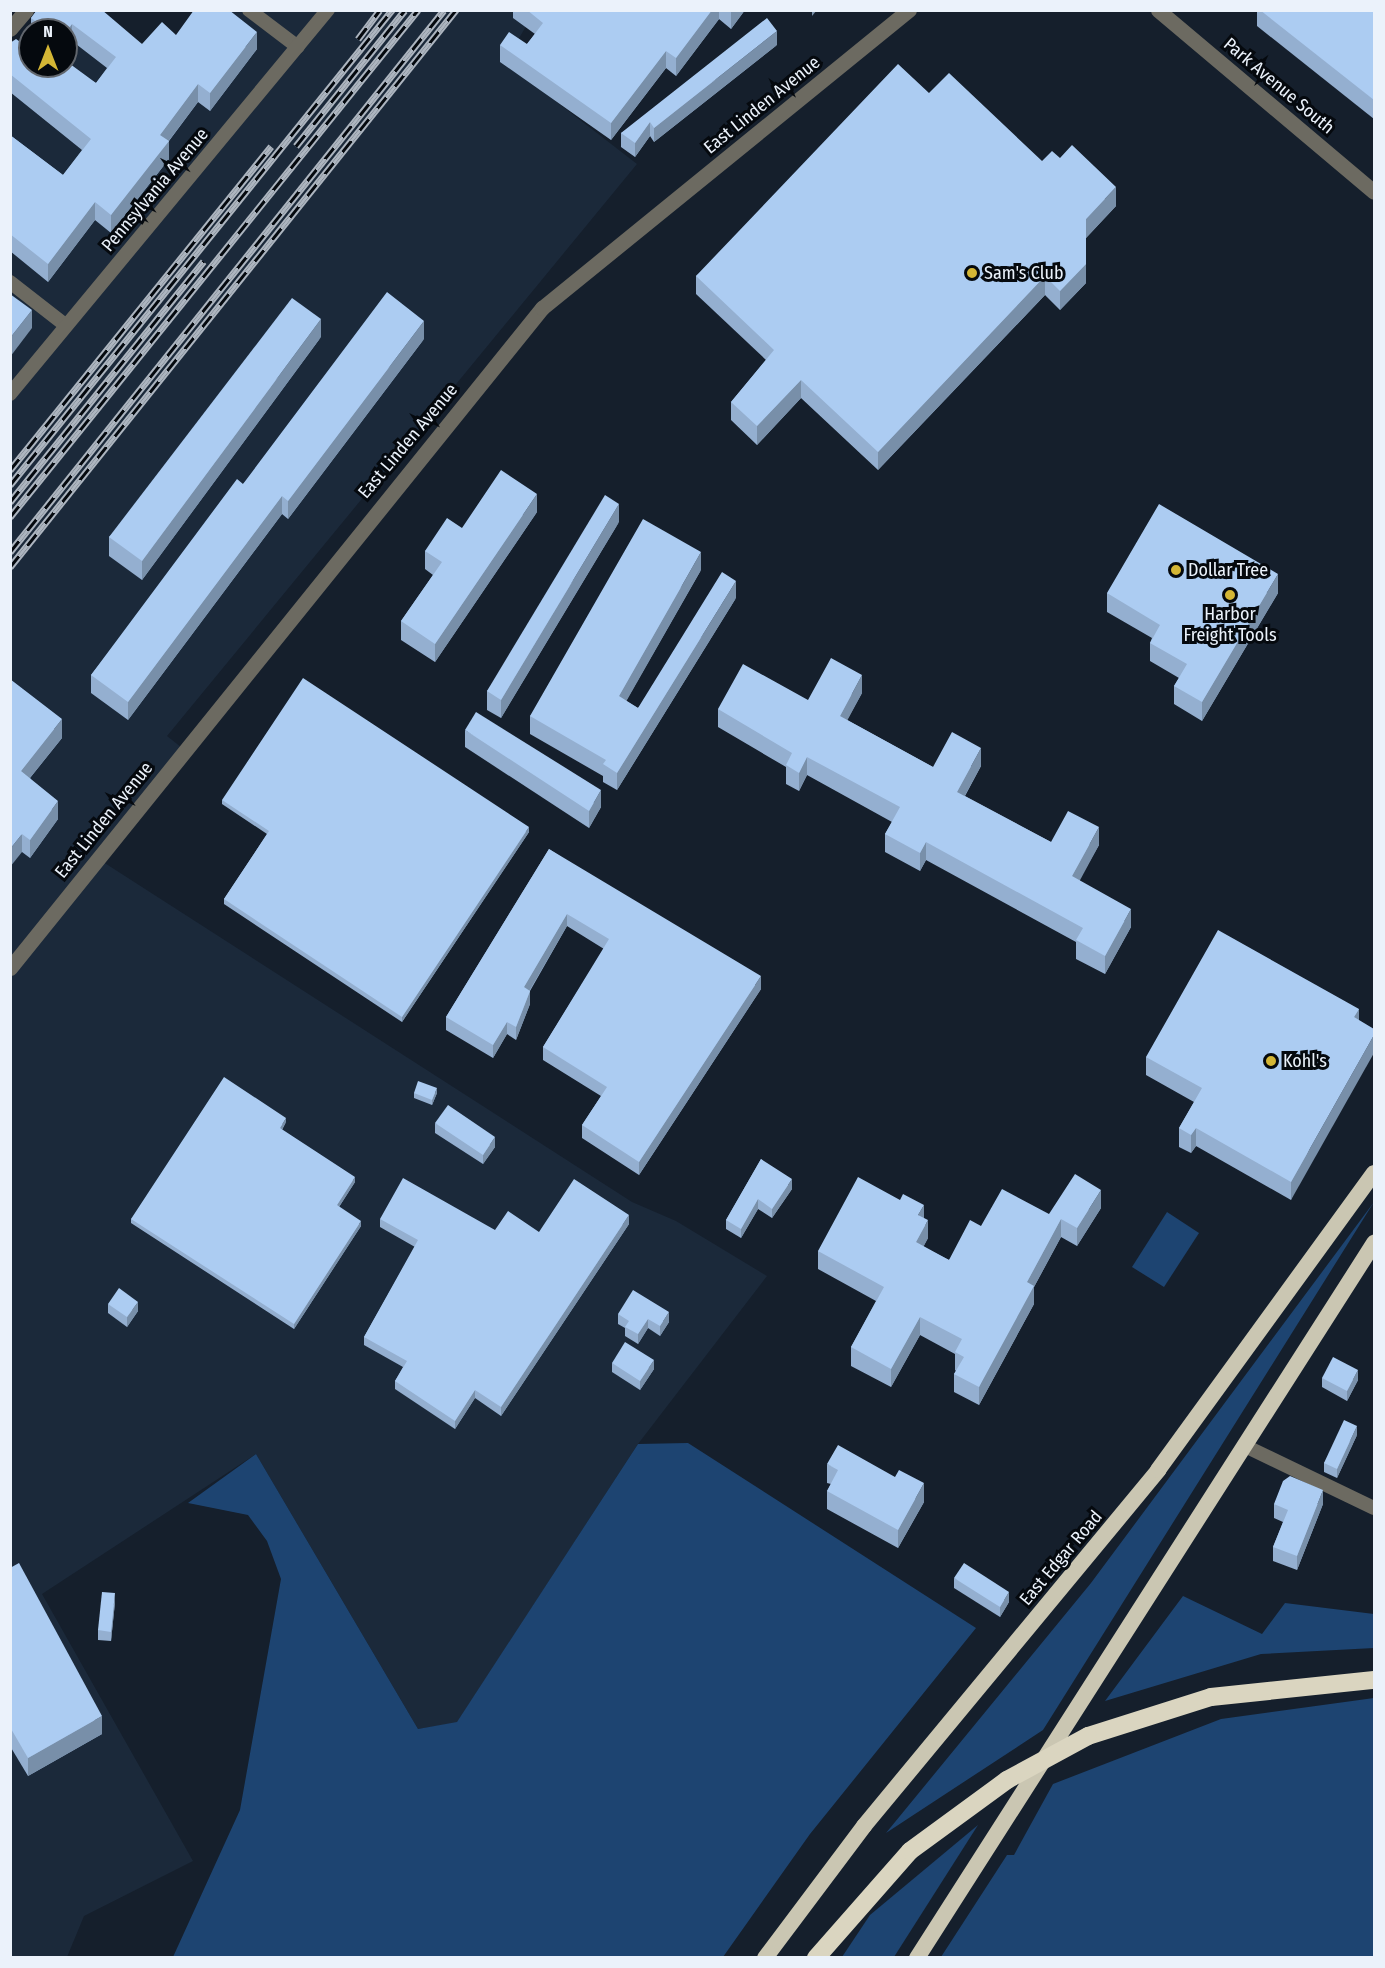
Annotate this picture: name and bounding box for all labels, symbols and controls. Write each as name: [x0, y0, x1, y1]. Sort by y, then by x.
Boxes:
north arrow: [18, 18, 78, 78]
text: N: [43, 22, 53, 41]
street label: Park Avenue South: [1219, 33, 1339, 139]
street label: East Linden Avenue: [700, 52, 824, 158]
street label: Pennsylvania Avenue: [97, 124, 213, 256]
place label: Sam's Club: [984, 262, 1063, 284]
marker: Sam's Club: [965, 266, 979, 280]
street label: East Linden Avenue: [354, 379, 462, 503]
place label: Dollar Tree: [1188, 559, 1268, 581]
marker: Dollar Tree: [1169, 563, 1183, 577]
marker: Harbor Freight Tools: [1223, 588, 1237, 602]
place label: Harbor Freight Tools: [1183, 604, 1277, 646]
street label: East Linden Avenue: [51, 758, 157, 882]
place label: Kohl's: [1283, 1050, 1327, 1072]
marker: Kohl's: [1264, 1054, 1278, 1068]
street label: East Edgar Road: [1015, 1506, 1107, 1610]

